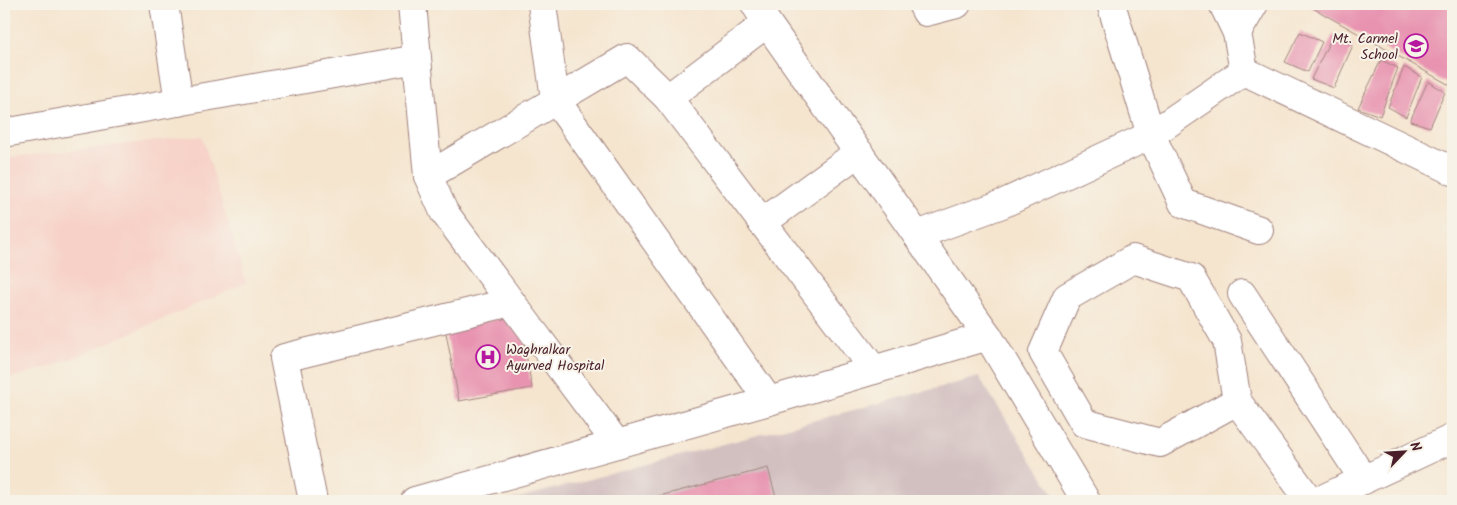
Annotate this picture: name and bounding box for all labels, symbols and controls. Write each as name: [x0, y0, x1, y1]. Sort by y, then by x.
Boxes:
place label: Mt. Carmel School: [1332, 28, 1399, 66]
school or university icon: Mt. Carmel School: [1403, 33, 1429, 59]
place label: Waghralkar Ayurved Hospital: [506, 339, 605, 377]
hospital icon: Waghralkar Ayurved Hospital: [475, 344, 501, 370]
north arrow: [1380, 428, 1430, 478]
text: N: [1403, 438, 1427, 456]

